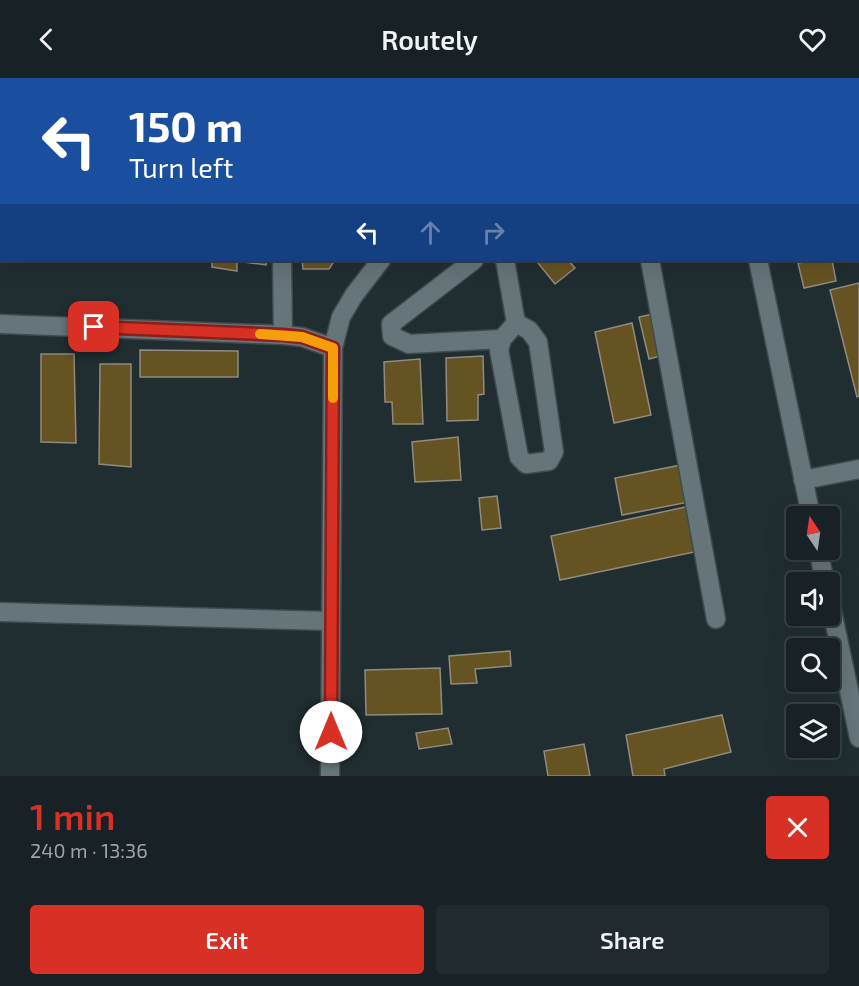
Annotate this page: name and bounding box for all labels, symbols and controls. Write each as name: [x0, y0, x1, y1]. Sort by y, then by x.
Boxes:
icon: back: [30, 23, 63, 56]
text: Routely: [381, 23, 478, 55]
icon: heart: [796, 23, 829, 56]
text: 150 m: [129, 100, 243, 150]
icon: left: [30, 102, 108, 180]
text: Turn left: [129, 151, 233, 183]
icon: left: [351, 216, 384, 249]
icon: ahead: [414, 216, 447, 249]
icon: right: [477, 216, 510, 249]
pin: [68, 301, 119, 352]
icon: arrive: [77, 310, 110, 343]
north arrow: [786, 506, 840, 560]
map controls: [786, 506, 840, 758]
button: sound: [786, 572, 840, 626]
button: search: [786, 638, 840, 692]
position arrow: [299, 700, 363, 764]
button: layers: [786, 704, 840, 758]
text: 1 min: [30, 794, 115, 837]
button: close: [766, 796, 829, 859]
text: 240 m · 13:36: [30, 838, 148, 862]
button: Exit: [30, 905, 424, 974]
button: Share: [436, 905, 829, 974]

